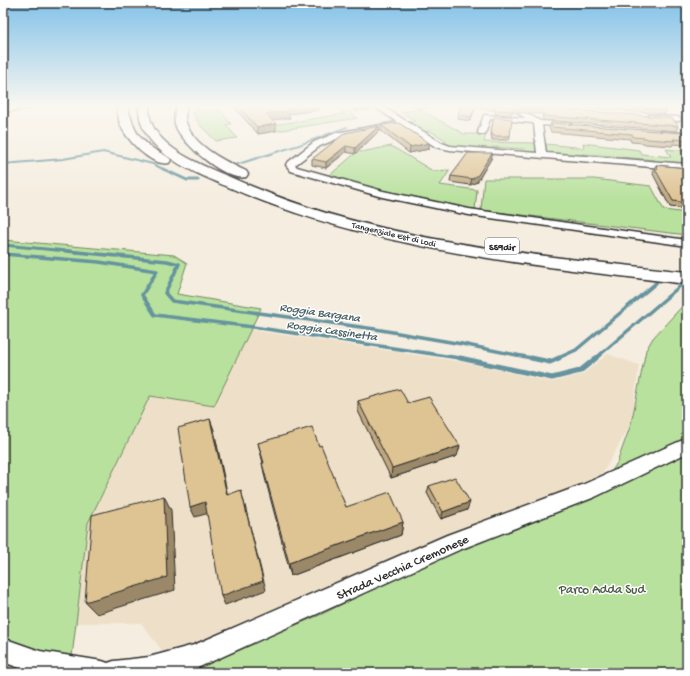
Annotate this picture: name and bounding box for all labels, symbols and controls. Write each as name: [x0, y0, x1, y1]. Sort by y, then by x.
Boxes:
street label: Tangenziale Est di Lodi: [350, 220, 437, 250]
road number: SS9dir: [485, 238, 519, 254]
water label: Roggia Bargana: [279, 301, 362, 327]
water label: Roggia Cassinetta: [286, 319, 379, 345]
street label: Strada Vecchia Cremonese: [335, 532, 471, 604]
park label: Parco Adda Sud: [558, 583, 646, 598]

